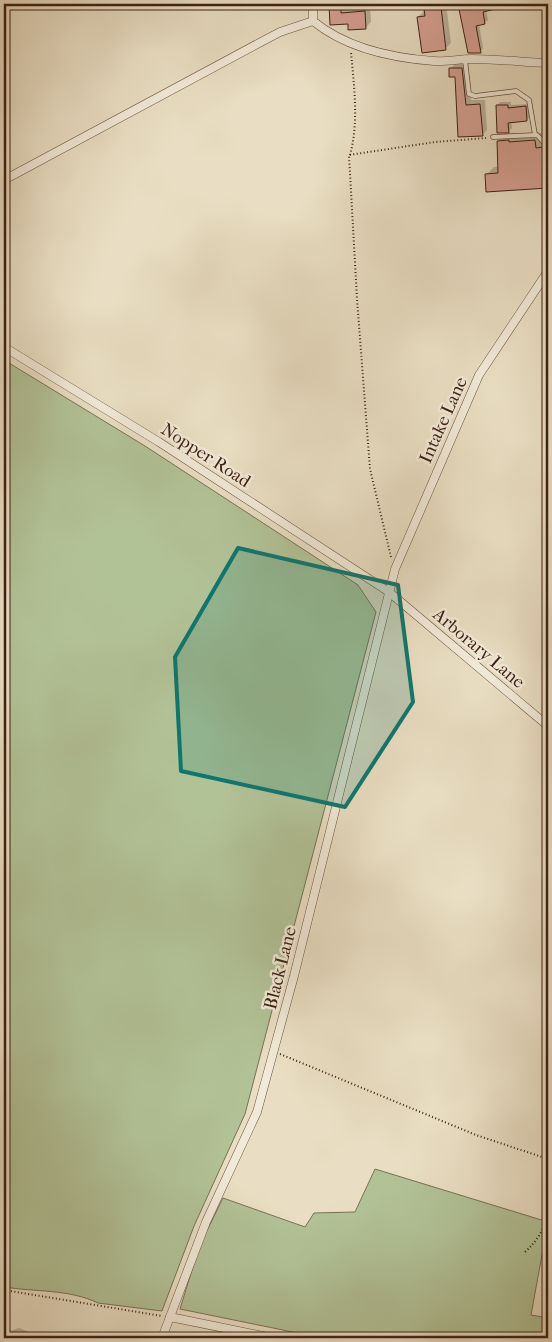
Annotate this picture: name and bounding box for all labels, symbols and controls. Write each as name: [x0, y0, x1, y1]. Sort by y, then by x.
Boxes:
street label: Intake Lane: [415, 374, 472, 467]
street label: Nopper Road: [157, 419, 255, 492]
street label: Arborary Lane: [428, 603, 529, 693]
street label: Black Lane: [260, 924, 301, 1012]

